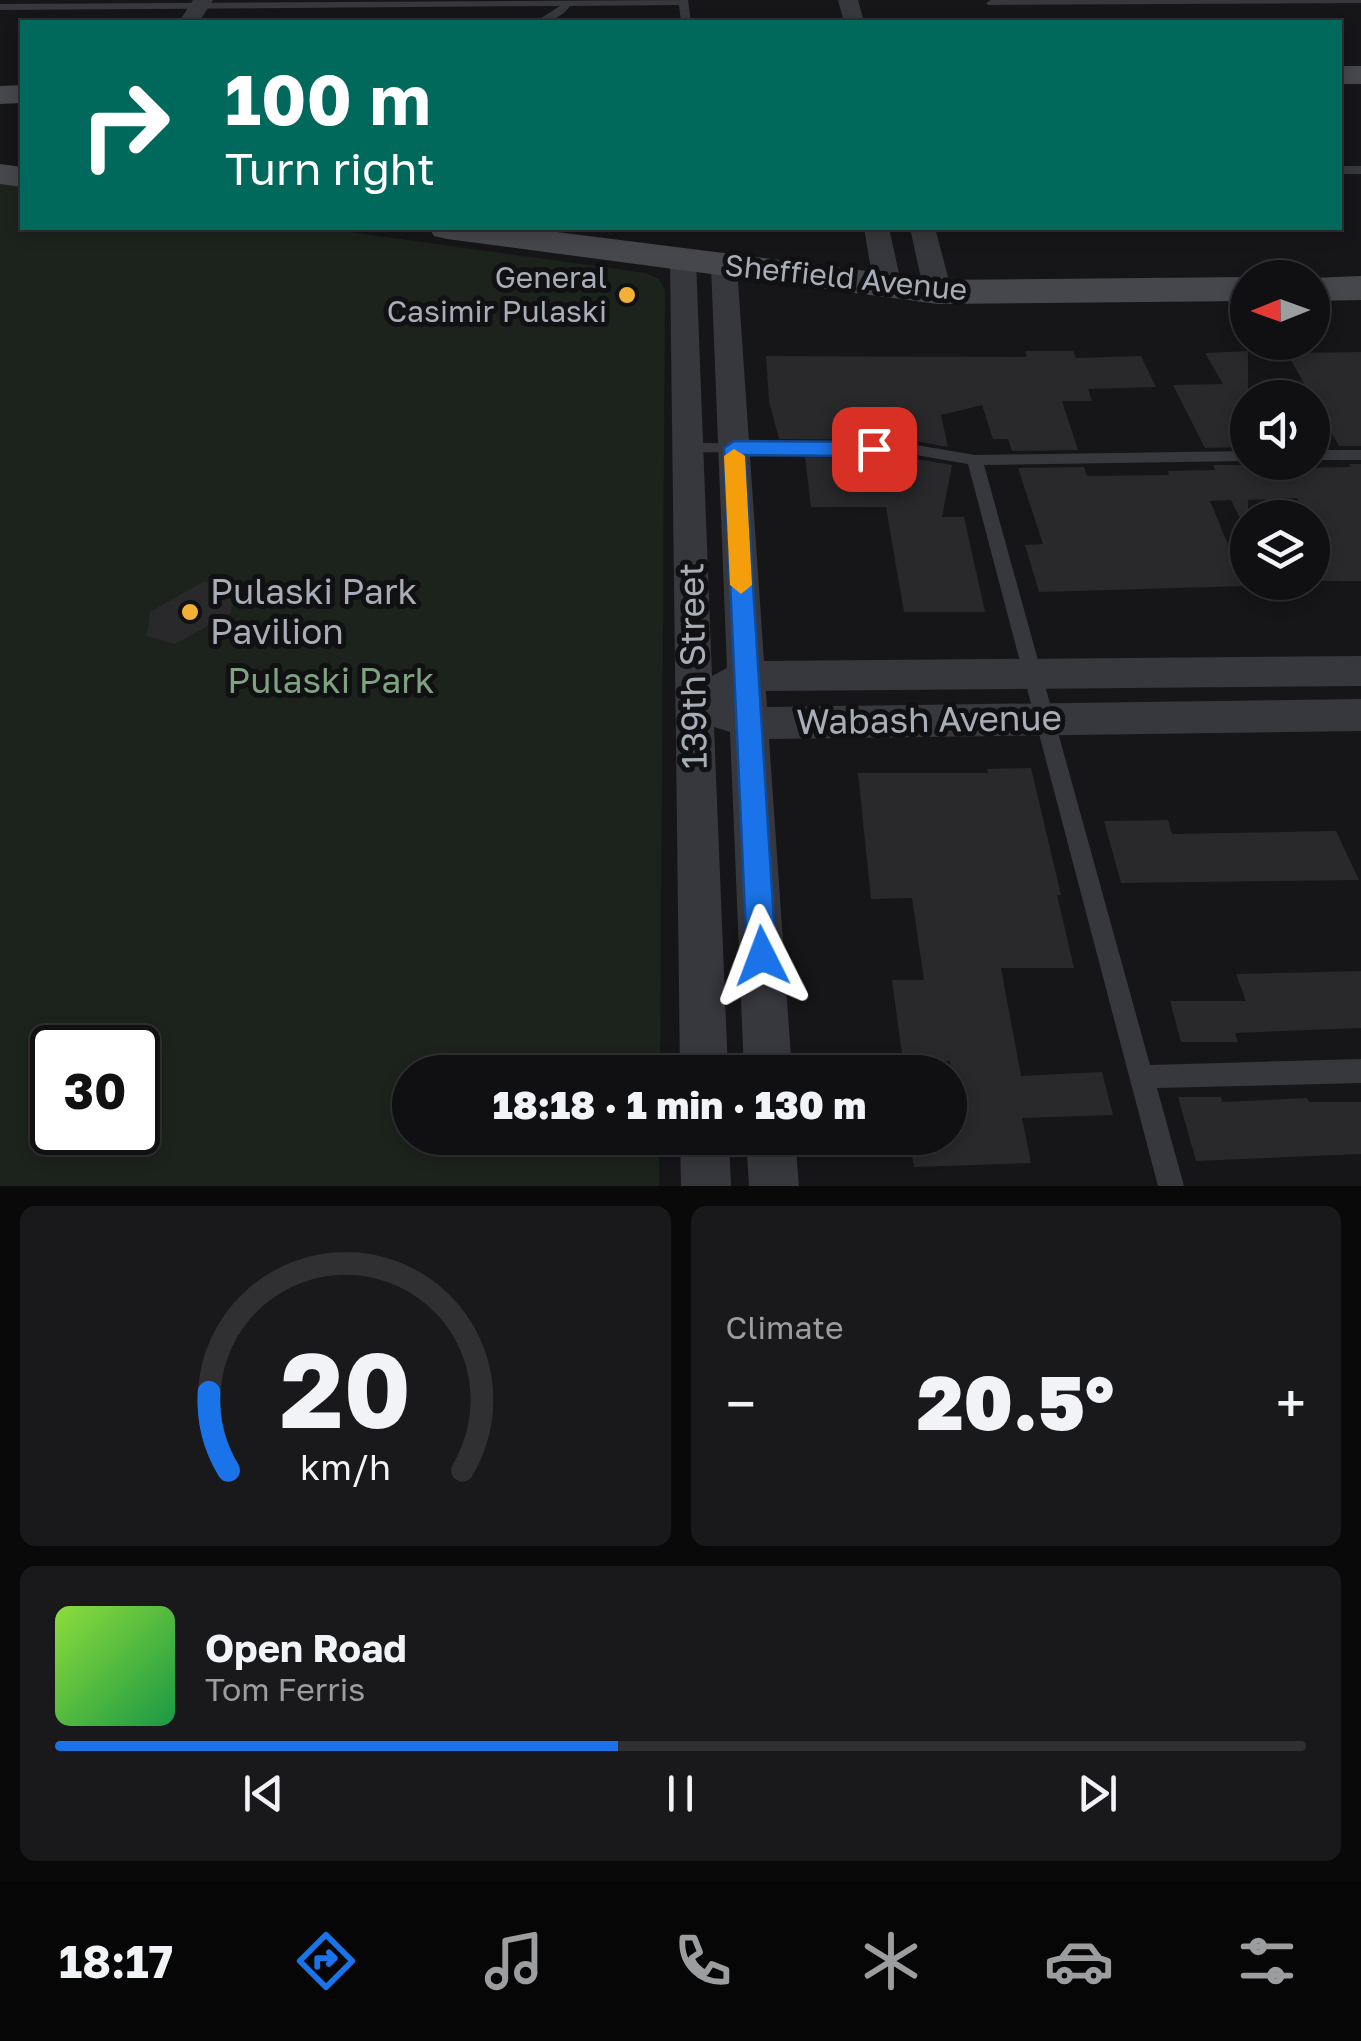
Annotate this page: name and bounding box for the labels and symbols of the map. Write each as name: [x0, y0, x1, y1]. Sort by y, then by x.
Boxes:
street label: Sheffield Avenue: [723, 246, 969, 308]
place label: General Casimir Pulaski: [387, 259, 607, 329]
north arrow: [1230, 260, 1330, 360]
marker: General Casimir Pulaski: [616, 284, 638, 306]
pin: [832, 407, 917, 492]
street label: 139th Street: [669, 562, 715, 770]
place label: Pulaski Park Pavilion: [210, 570, 417, 652]
marker: Pulaski Park Pavilion: [179, 601, 201, 623]
park label: Pulaski Park: [227, 659, 435, 701]
street label: Wabash Avenue: [796, 696, 1062, 742]
position arrow: [710, 904, 814, 1008]
speed limit sign: 30: [30, 1025, 160, 1155]

